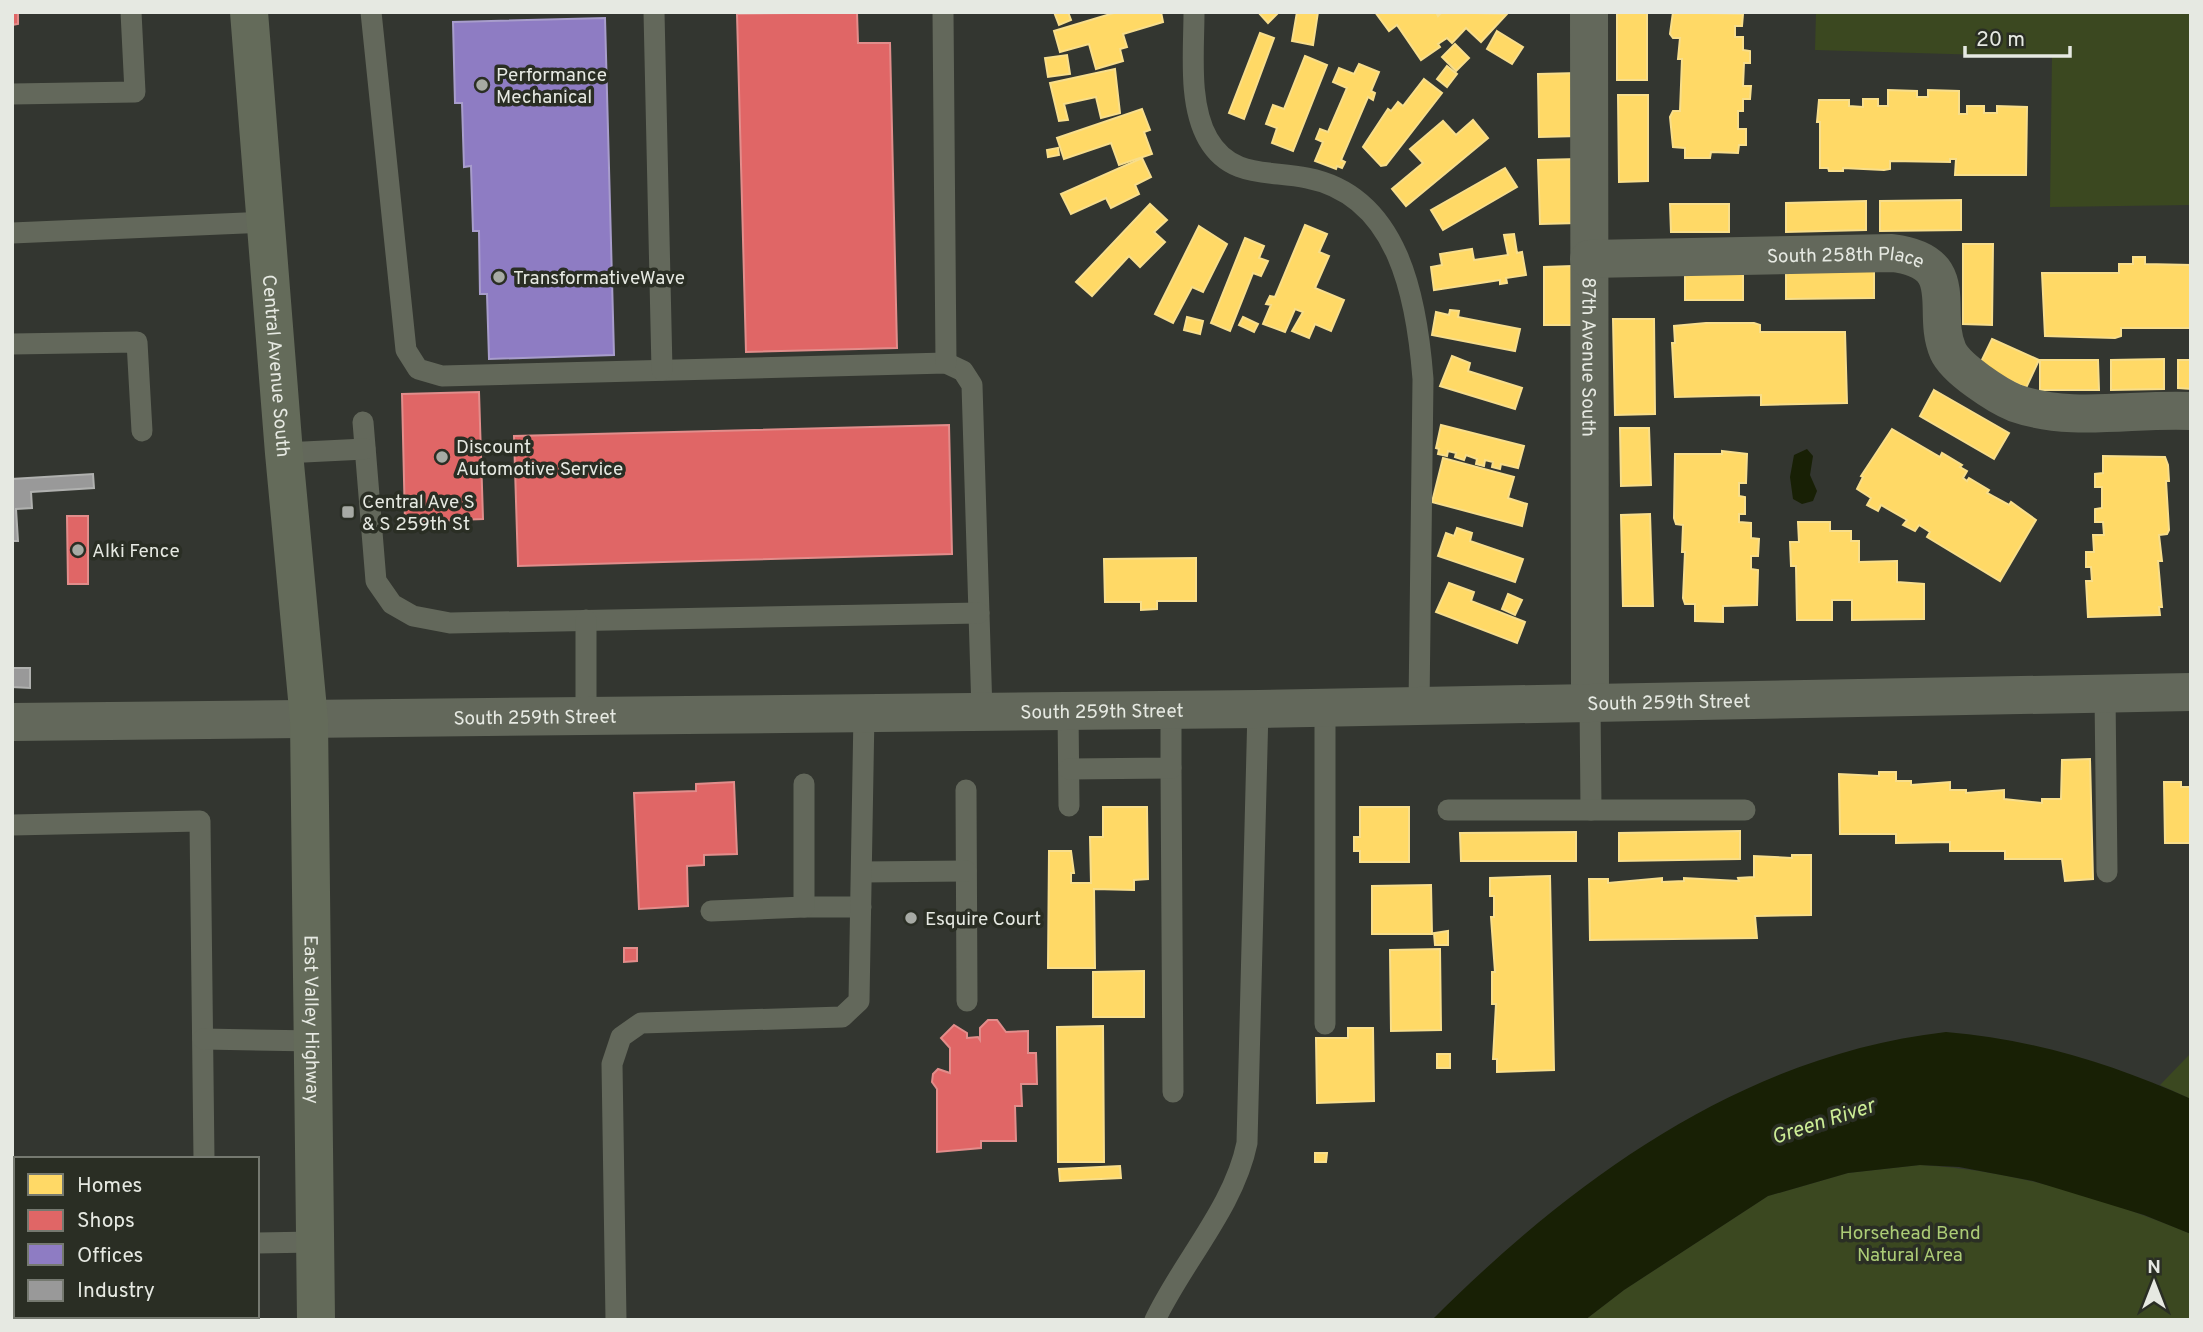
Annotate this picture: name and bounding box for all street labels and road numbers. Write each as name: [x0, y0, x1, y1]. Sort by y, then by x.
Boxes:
street label: South 258th Place: [1767, 243, 1928, 275]
street label: Central Avenue South: [256, 274, 294, 458]
street label: 87th Avenue South: [1575, 277, 1600, 437]
street label: South 259th Street: [1587, 690, 1751, 717]
street label: South 259th Street: [1020, 700, 1184, 725]
street label: South 259th Street: [453, 706, 617, 731]
street label: East Valley Highway: [298, 935, 323, 1104]

